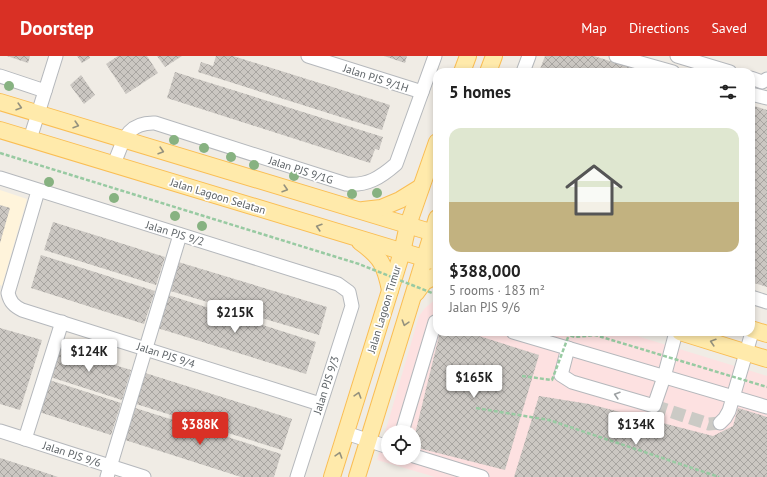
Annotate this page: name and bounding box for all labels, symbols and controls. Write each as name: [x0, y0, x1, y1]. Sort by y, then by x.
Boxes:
text: Doorstep: [20, 16, 94, 40]
text: Map: [581, 19, 607, 37]
text: Directions: [629, 19, 689, 37]
text: Saved: [711, 19, 747, 37]
street label: Jalan PJS 9/1H: [341, 61, 410, 95]
text: 5 homes: [449, 81, 511, 103]
icon: filters: [717, 81, 739, 103]
one-way arrow: [15, 102, 22, 111]
one-way arrow: [72, 120, 79, 129]
one-way arrow: [157, 146, 164, 155]
street label: Jalan PJS 9/1G: [266, 153, 335, 187]
icon: home: [558, 154, 630, 226]
street label: Jalan Lagoon Selatan: [168, 175, 267, 217]
one-way arrow: [282, 184, 289, 193]
street label: Jalan PJS 9/2: [143, 217, 206, 249]
one-way arrow: [316, 223, 323, 232]
text: $388,000: [449, 260, 521, 282]
street label: Jalan Lagoon Timur: [364, 263, 404, 356]
text: 5 rooms · 183 m²: [449, 282, 545, 299]
text: Jalan PJS 9/6: [449, 299, 520, 316]
pin: $215K: [207, 300, 263, 334]
text: $215K: [216, 304, 254, 321]
one-way arrow: [401, 319, 410, 326]
one-way arrow: [709, 338, 716, 347]
pin: $124K: [61, 339, 117, 373]
street label: Jalan PJS 9/4: [134, 339, 197, 371]
text: $124K: [70, 343, 108, 360]
street label: Jalan PJS 9/3: [310, 354, 342, 417]
pin: $165K: [446, 365, 502, 399]
text: $165K: [455, 369, 493, 386]
one-way arrow: [614, 391, 621, 400]
one-way arrow: [353, 392, 362, 399]
pin: $388K: [172, 412, 228, 446]
pin: $134K: [608, 412, 664, 446]
text: $388K: [181, 416, 219, 433]
text: $134K: [617, 416, 655, 433]
map controls: [381, 425, 421, 465]
button: locate: [381, 425, 421, 465]
street label: Jalan PJS 9/6: [40, 438, 103, 470]
one-way arrow: [334, 451, 343, 458]

